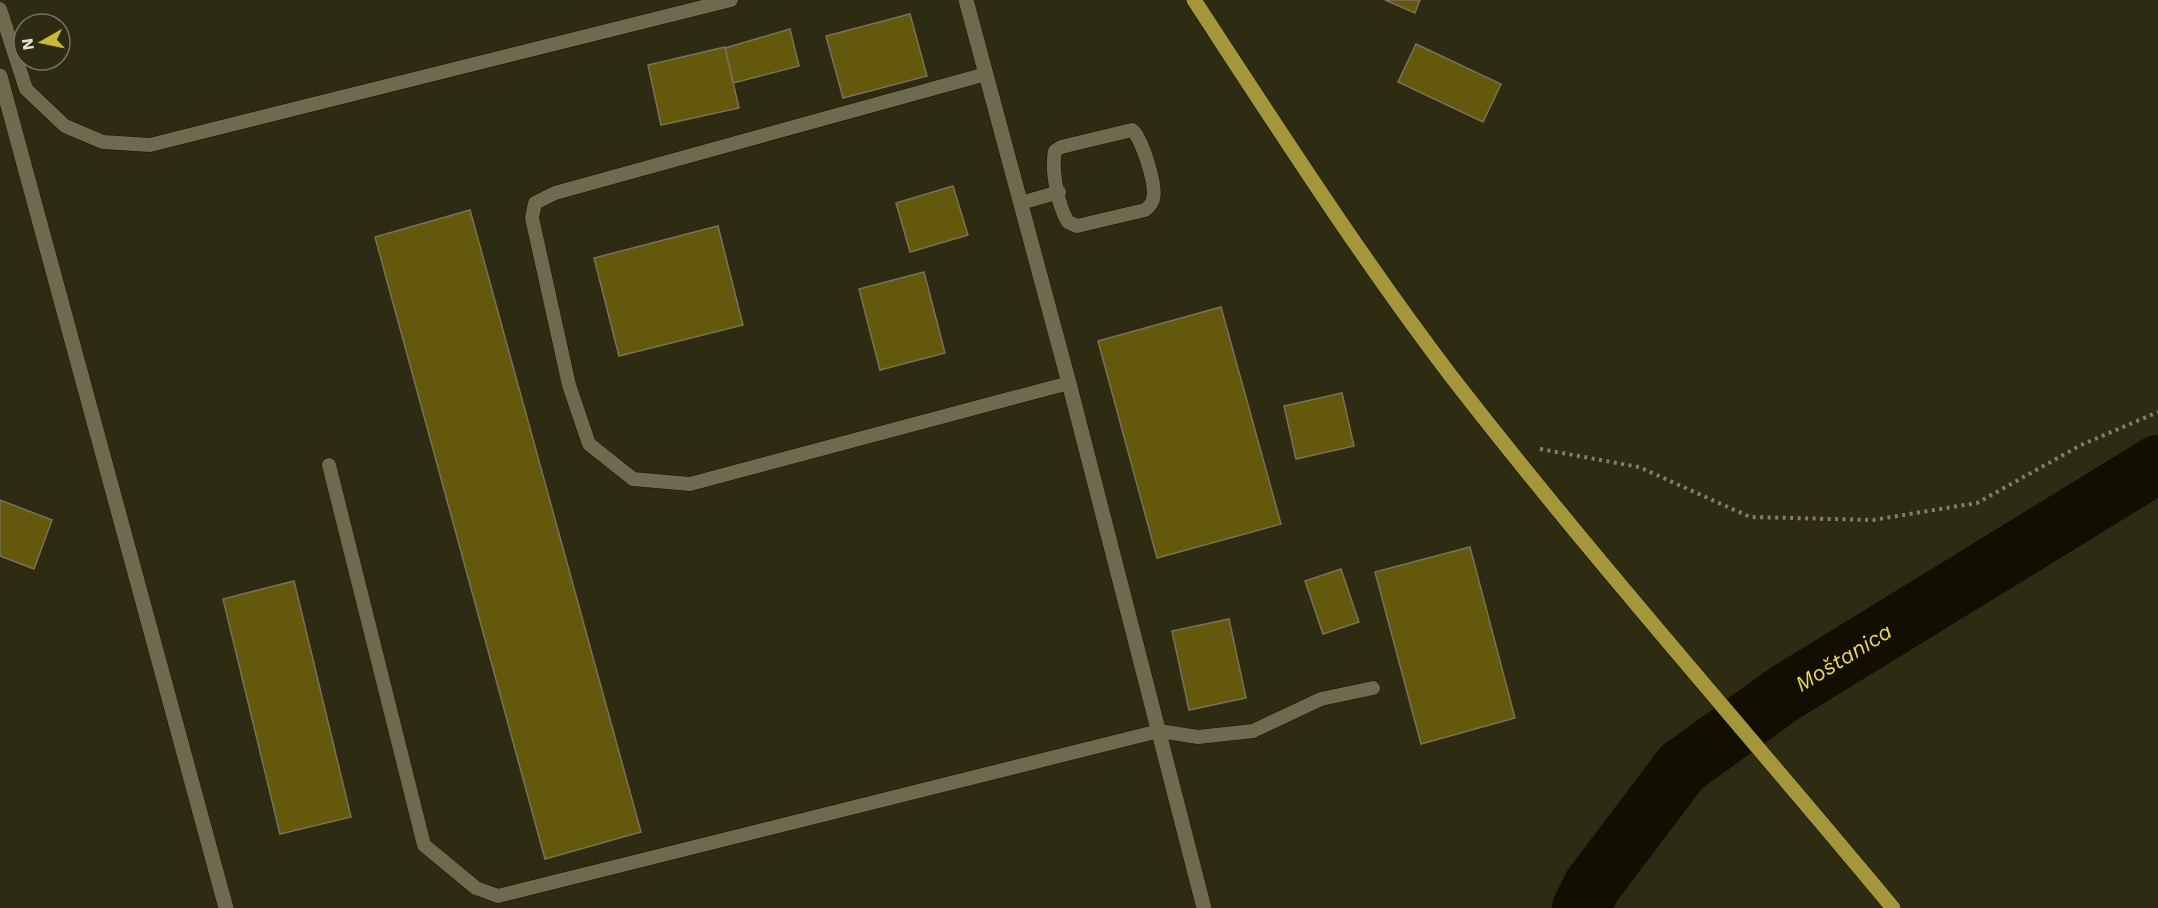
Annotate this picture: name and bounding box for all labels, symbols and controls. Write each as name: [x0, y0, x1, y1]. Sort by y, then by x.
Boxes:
north arrow: [12, 12, 72, 72]
text: N: [17, 37, 38, 52]
water label: Moštanica: [1791, 618, 1897, 697]

